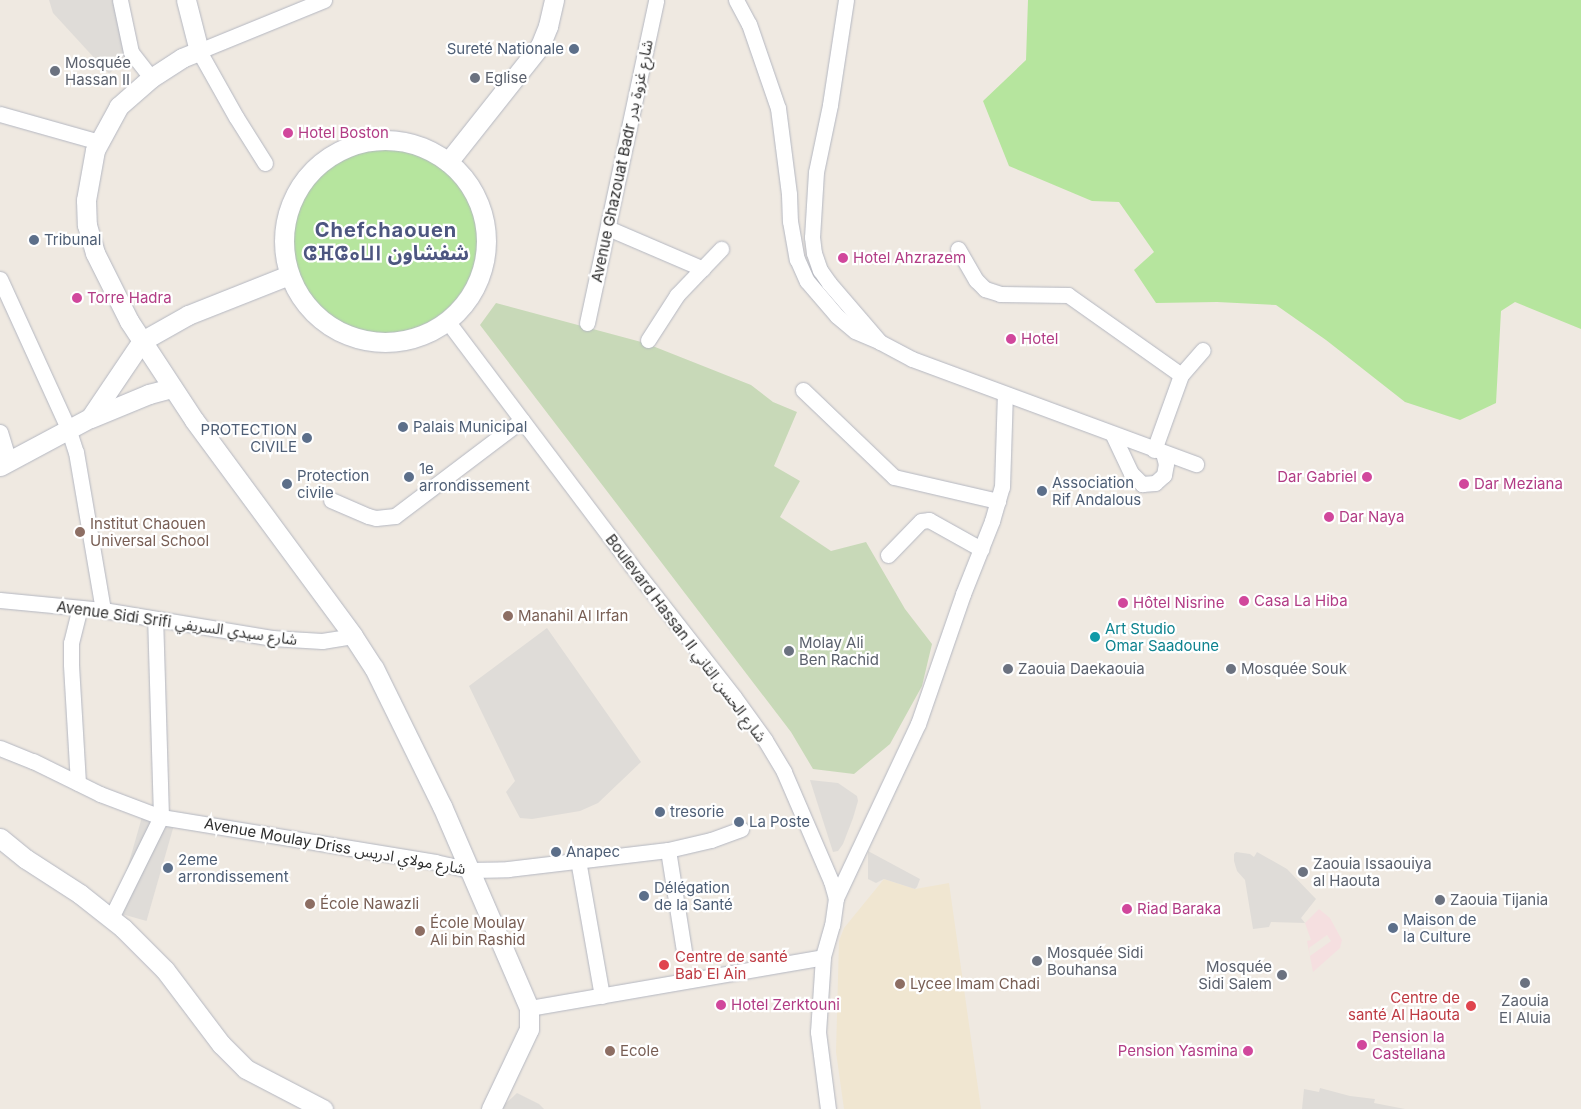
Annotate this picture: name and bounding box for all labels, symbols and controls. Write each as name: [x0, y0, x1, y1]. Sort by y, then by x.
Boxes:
street label: Avenue Ghazouat Badr شارع غزوة بدر: [587, 38, 657, 284]
place label: Sureté Nationale: [447, 40, 564, 58]
marker: Sureté Nationale: [568, 43, 580, 55]
place label: Mosquée Hassan II: [65, 53, 131, 88]
marker: Mosquée Hassan II: [49, 65, 61, 77]
place label: Eglise: [485, 69, 527, 87]
marker: Eglise: [469, 72, 481, 84]
place label: Hotel Boston: [298, 124, 389, 142]
marker: Hotel Boston: [282, 127, 294, 139]
district label: Chefchaouen ⵛⴼⵛⴰⵡⵏ شفشاون: [307, 218, 465, 265]
place label: Tribunal: [44, 231, 101, 249]
marker: Tribunal: [28, 234, 40, 246]
place label: Hotel Ahzrazem: [853, 249, 966, 267]
marker: Hotel Ahzrazem: [837, 252, 849, 264]
place label: Torre Hadra: [87, 289, 172, 307]
marker: Torre Hadra: [71, 292, 83, 304]
place label: Hotel: [1021, 330, 1058, 348]
marker: Hotel: [1005, 333, 1017, 345]
place label: Palais Municipal: [413, 418, 527, 436]
place label: PROTECTION CIVILE: [201, 420, 297, 455]
marker: Palais Municipal: [397, 421, 409, 433]
marker: PROTECTION CIVILE: [301, 432, 313, 444]
place label: 1e arrondissement: [419, 459, 530, 494]
place label: Protection civile: [297, 466, 369, 501]
place label: Dar Gabriel: [1277, 468, 1357, 486]
marker: 1e arrondissement: [403, 471, 415, 483]
marker: Dar Gabriel: [1361, 471, 1373, 483]
place label: Association Rif Andalous: [1052, 473, 1141, 508]
place label: Dar Meziana: [1474, 475, 1563, 493]
marker: Protection civile: [281, 478, 293, 490]
marker: Dar Meziana: [1458, 478, 1470, 490]
marker: Association Rif Andalous: [1036, 485, 1048, 497]
place label: Dar Naya: [1339, 508, 1404, 526]
marker: Dar Naya: [1323, 511, 1335, 523]
place label: Institut Chaouen Universal School: [90, 514, 209, 549]
marker: Institut Chaouen Universal School: [74, 526, 86, 538]
street label: Boulevard Hassan II شارع الحسن الثاني: [602, 531, 770, 745]
place label: Casa La Hiba: [1254, 592, 1348, 610]
place label: Hôtel Nisrine: [1133, 594, 1224, 612]
marker: Casa La Hiba: [1238, 595, 1250, 607]
street label: Avenue Sidi Srifi شارع سيدي السريفي: [56, 597, 298, 649]
marker: Hôtel Nisrine: [1117, 597, 1129, 609]
place label: Manahil Al Irfan: [518, 607, 628, 625]
marker: Manahil Al Irfan: [502, 610, 514, 622]
place label: Art Studio Omar Saadoune: [1105, 619, 1219, 654]
marker: Art Studio Omar Saadoune: [1089, 631, 1101, 643]
place label: Molay Ali Ben Rachid: [799, 633, 879, 668]
marker: Molay Ali Ben Rachid: [783, 645, 795, 657]
place label: Zaouia Daekaouia: [1018, 660, 1145, 678]
place label: Mosquée Souk: [1241, 660, 1347, 678]
marker: Zaouia Daekaouia: [1002, 663, 1014, 675]
marker: Mosquée Souk: [1225, 663, 1237, 675]
place label: tresorie: [670, 803, 724, 821]
marker: tresorie: [654, 806, 666, 818]
place label: La Poste: [749, 813, 810, 831]
street label: Avenue Moulay Driss شارع مولاي ادريس: [203, 814, 467, 878]
marker: La Poste: [733, 816, 745, 828]
place label: Anapec: [566, 843, 620, 861]
marker: Anapec: [550, 846, 562, 858]
place label: 2eme arrondissement: [178, 850, 289, 885]
place label: Zaouia Issaouiya al Haouta: [1313, 854, 1432, 889]
marker: 2eme arrondissement: [162, 862, 174, 874]
marker: Zaouia Issaouiya al Haouta: [1297, 866, 1309, 878]
place label: Délégation de la Santé: [654, 878, 733, 913]
marker: Délégation de la Santé: [638, 890, 650, 902]
place label: Zaouia Tijania: [1450, 891, 1548, 909]
marker: Zaouia Tijania: [1434, 894, 1446, 906]
place label: École Nawazli: [320, 895, 419, 913]
marker: École Nawazli: [304, 898, 316, 910]
place label: Riad Baraka: [1137, 900, 1221, 918]
marker: Riad Baraka: [1121, 903, 1133, 915]
place label: Maison de la Culture: [1403, 910, 1477, 945]
place label: École Moulay Ali bin Rashid: [430, 913, 525, 948]
marker: Maison de la Culture: [1387, 922, 1399, 934]
marker: École Moulay Ali bin Rashid: [414, 925, 426, 937]
place label: Mosquée Sidi Bouhansa: [1047, 943, 1143, 978]
place label: Centre de santé Bab El Ain: [675, 947, 788, 982]
marker: Mosquée Sidi Bouhansa: [1031, 955, 1043, 967]
place label: Mosquée Sidi Salem: [1198, 957, 1272, 992]
marker: Centre de santé Bab El Ain: [657, 958, 671, 972]
marker: Mosquée Sidi Salem: [1276, 969, 1288, 981]
place label: Lycee Imam Chadi: [910, 975, 1040, 993]
marker: Zaouia El Aluia: [1519, 977, 1531, 989]
marker: Lycee Imam Chadi: [894, 978, 906, 990]
place label: Centre de santé Al Haouta: [1348, 988, 1460, 1023]
place label: Zaouia El Aluia: [1499, 991, 1551, 1026]
place label: Hotel Zerktouni: [731, 996, 840, 1014]
marker: Hotel Zerktouni: [715, 999, 727, 1011]
marker: Centre de santé Al Haouta: [1464, 999, 1478, 1013]
place label: Pension la Castellana: [1372, 1027, 1446, 1062]
marker: Pension la Castellana: [1356, 1039, 1368, 1051]
place label: Ecole: [620, 1042, 659, 1060]
place label: Pension Yasmina: [1118, 1042, 1238, 1060]
marker: Ecole: [604, 1045, 616, 1057]
marker: Pension Yasmina: [1242, 1045, 1254, 1057]

